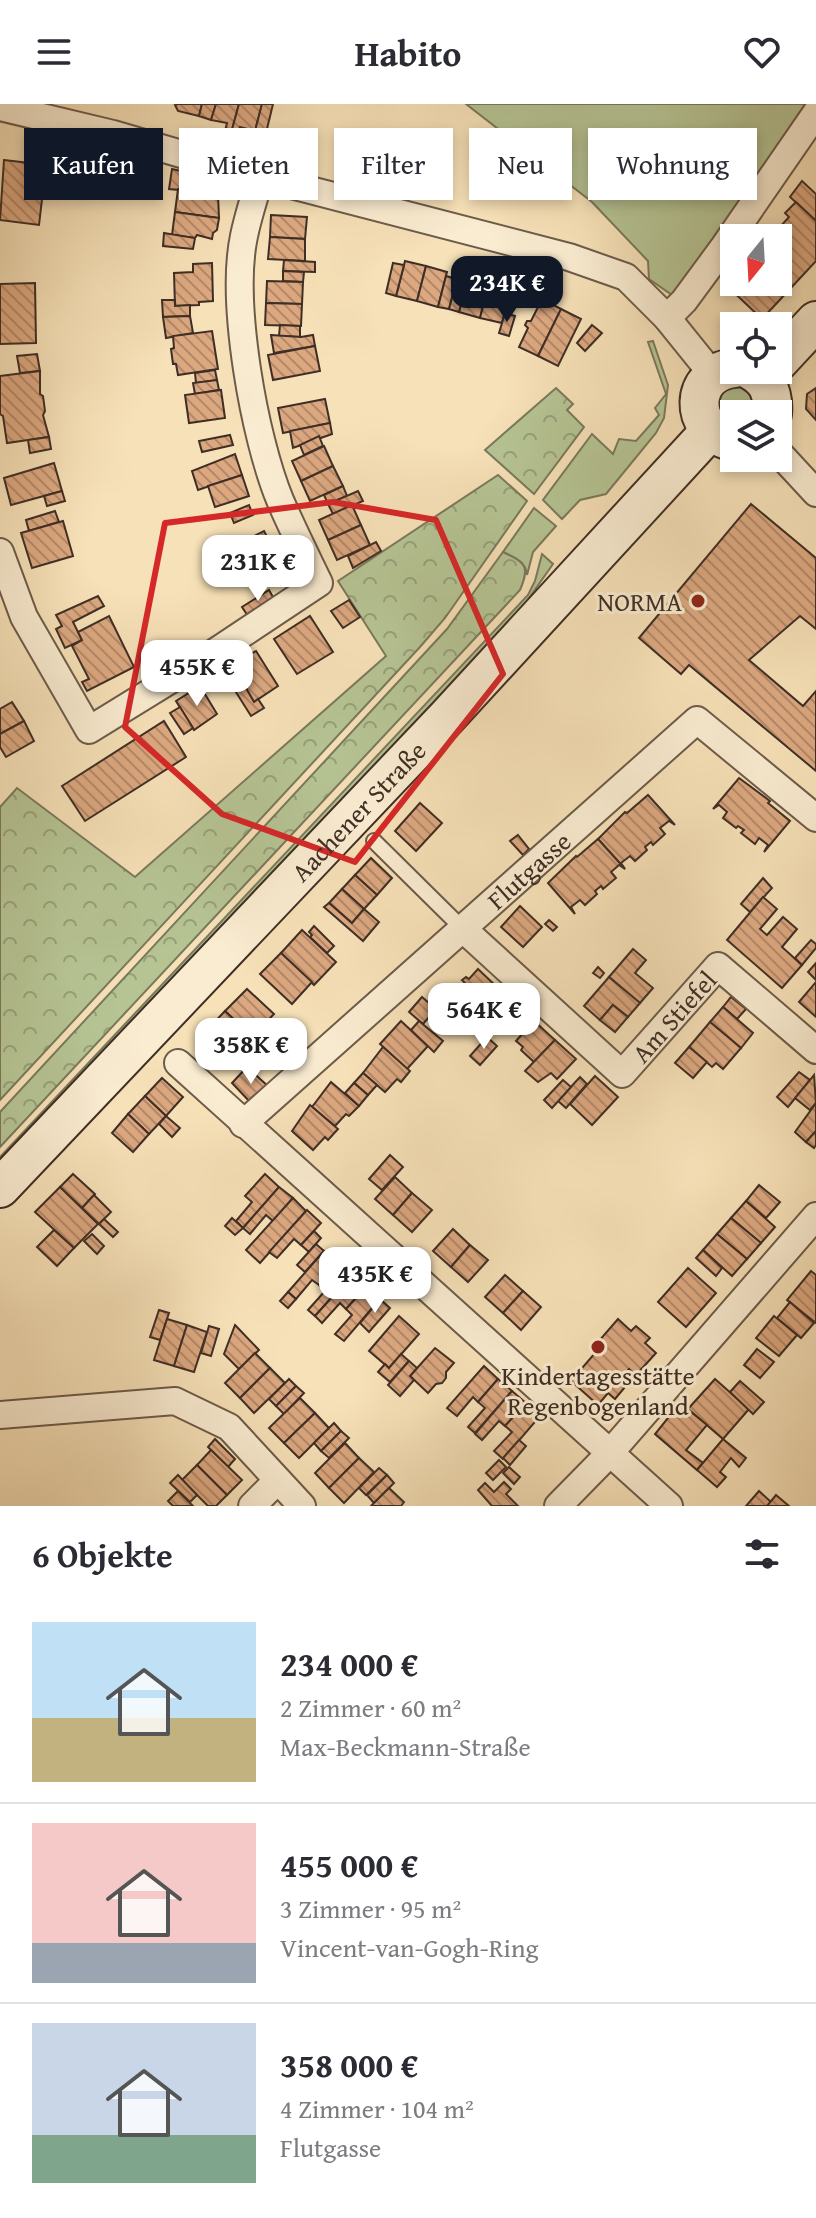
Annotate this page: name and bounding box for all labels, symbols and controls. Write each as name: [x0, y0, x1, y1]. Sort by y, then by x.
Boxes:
text: Habito: [354, 26, 462, 79]
icon: menu: [32, 30, 76, 74]
icon: heart: [740, 30, 784, 74]
chip: Kaufen: [24, 128, 163, 200]
chip: Mieten: [179, 128, 318, 200]
chip: Filter: [334, 128, 453, 200]
chip: Neu: [469, 128, 572, 200]
chip: Wohnung: [588, 128, 757, 200]
north arrow: [720, 224, 792, 296]
map controls: [720, 224, 792, 472]
pin: 234K €: [442, 256, 572, 324]
text: 234K €: [469, 262, 545, 301]
button: locate: [720, 312, 792, 384]
button: layers: [720, 400, 792, 472]
pin: 231K €: [193, 535, 323, 603]
text: 231K €: [220, 541, 296, 580]
place label: NORMA: [597, 582, 682, 621]
marker: NORMA: [689, 592, 707, 610]
pin: 455K €: [132, 640, 262, 708]
text: 455K €: [159, 646, 235, 685]
street label: Aachener Straße: [281, 732, 435, 890]
street label: Flutgasse: [478, 822, 579, 918]
street label: Am Stiefel: [622, 961, 725, 1071]
pin: 564K €: [419, 983, 549, 1051]
text: 564K €: [446, 989, 522, 1028]
pin: 358K €: [186, 1018, 316, 1086]
text: 358K €: [213, 1024, 289, 1063]
pin: 435K €: [310, 1247, 440, 1315]
text: 435K €: [337, 1253, 413, 1292]
marker: Kindertagesstätte Regenbogenland: [589, 1338, 607, 1356]
place label: Kindertagesstätte Regenbogenland: [501, 1356, 695, 1425]
text: 6 Objekte: [32, 1530, 173, 1579]
icon: filters: [740, 1532, 784, 1576]
text: 234 000 €: [280, 1639, 418, 1688]
icon: home: [96, 1654, 192, 1750]
text: 2 Zimmer · 60 m²: [280, 1688, 461, 1727]
text: Max-Beckmann-Straße: [280, 1727, 531, 1766]
text: 455 000 €: [280, 1840, 418, 1889]
icon: home: [96, 1855, 192, 1951]
text: 3 Zimmer · 95 m²: [280, 1889, 461, 1928]
text: Vincent-van-Gogh-Ring: [280, 1928, 538, 1967]
text: 358 000 €: [280, 2040, 418, 2089]
icon: home: [96, 2055, 192, 2151]
text: 4 Zimmer · 104 m²: [280, 2089, 474, 2128]
text: Flutgasse: [280, 2128, 381, 2167]

